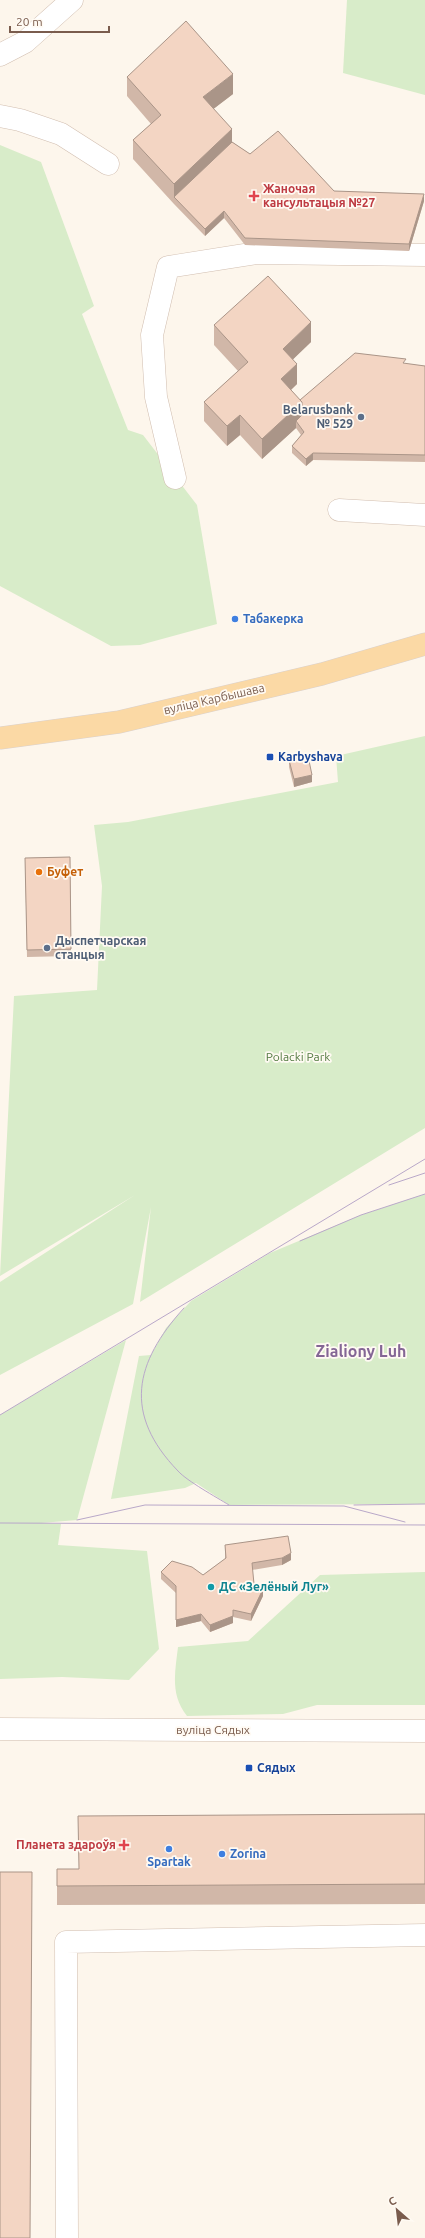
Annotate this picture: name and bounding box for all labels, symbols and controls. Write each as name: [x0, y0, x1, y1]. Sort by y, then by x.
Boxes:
scale bar: [10, 8, 109, 34]
text: 20 m: [16, 15, 43, 28]
place label: Жаночая кансультацыя №27: [263, 182, 376, 209]
marker: Жаночая кансультацыя №27: [248, 190, 260, 202]
place label: Belarusbank № 529: [283, 403, 353, 430]
marker: Belarusbank № 529: [356, 412, 366, 422]
place label: Табакерка: [243, 612, 304, 625]
marker: Табакерка: [230, 614, 240, 624]
street label: вуліца Карбышава: [162, 681, 266, 716]
place label: Karbyshava: [278, 750, 343, 763]
marker: Karbyshava: [265, 752, 275, 762]
place label: Буфет: [47, 865, 83, 878]
marker: Буфет: [34, 867, 44, 877]
place label: Дыспетчарская станцыя: [55, 934, 146, 961]
marker: Дыспетчарская станцыя: [42, 943, 52, 953]
park label: Polacki Park: [266, 1050, 330, 1063]
district label: Zialiony Luh: [316, 1342, 406, 1360]
place label: ДС «Зелёный Луг»: [219, 1580, 329, 1593]
marker: ДС «Зелёный Луг»: [206, 1582, 216, 1592]
street label: вуліца Сядых: [176, 1723, 250, 1736]
place label: Сядых: [257, 1761, 296, 1774]
marker: Сядых: [244, 1763, 254, 1773]
place label: Планета здароўя: [16, 1838, 116, 1851]
marker: Планета здароўя: [119, 1840, 129, 1850]
marker: Spartak: [164, 1844, 174, 1854]
place label: Zorina: [230, 1847, 266, 1860]
marker: Zorina: [217, 1849, 227, 1859]
place label: Spartak: [147, 1855, 191, 1868]
north arrow: [377, 2190, 417, 2230]
text: С: [386, 2194, 398, 2208]

